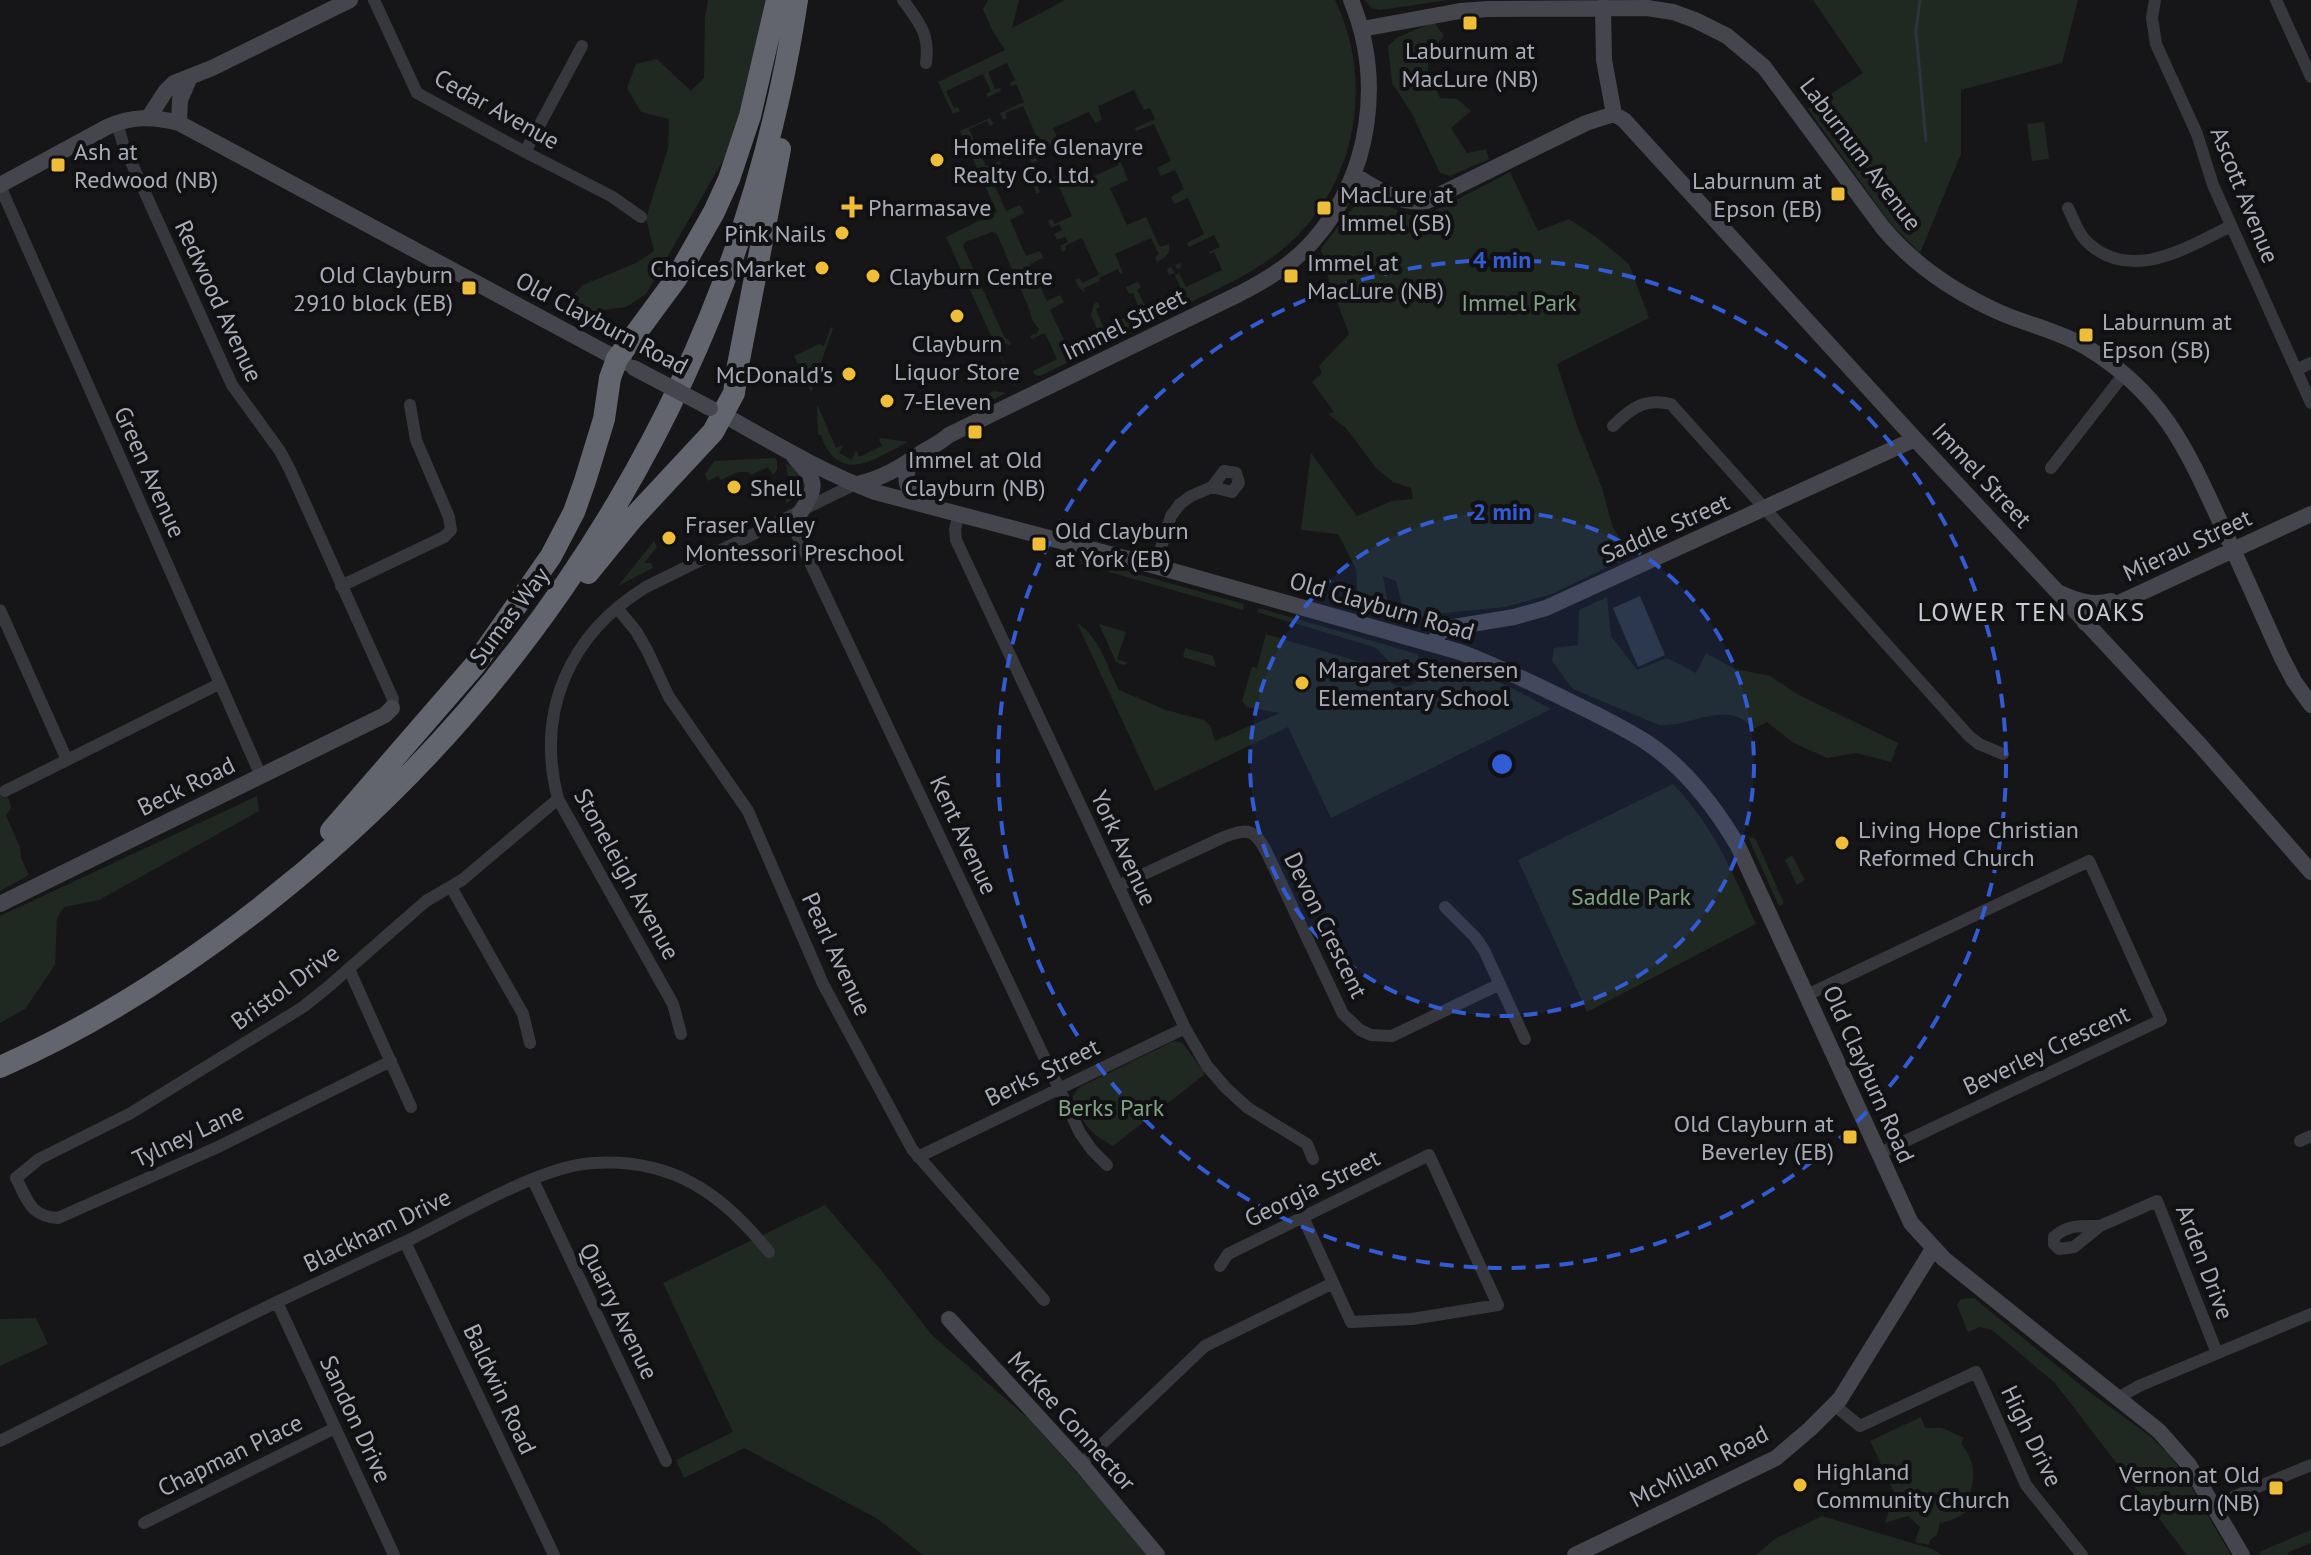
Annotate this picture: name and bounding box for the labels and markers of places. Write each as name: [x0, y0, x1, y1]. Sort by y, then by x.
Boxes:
marker: Laburnum at MacLure (NB): [1461, 14, 1479, 32]
place label: Laburnum at MacLure (NB): [1402, 35, 1538, 94]
place label: Homelife Glenayre Realty Co. Ltd.: [953, 131, 1144, 190]
place label: Ash at Redwood (NB): [74, 136, 218, 195]
marker: Homelife Glenayre Realty Co. Ltd.: [928, 151, 946, 169]
marker: Ash at Redwood (NB): [49, 156, 67, 174]
place label: Laburnum at Epson (EB): [1692, 165, 1822, 224]
place label: MacLure at Immel (SB): [1340, 179, 1453, 238]
marker: Laburnum at Epson (EB): [1829, 185, 1847, 203]
place label: Pharmasave: [868, 192, 992, 223]
marker: Pharmasave: [843, 198, 861, 216]
marker: MacLure at Immel (SB): [1315, 199, 1333, 217]
place label: Pink Nails: [724, 218, 826, 249]
marker: Pink Nails: [833, 224, 851, 242]
place label: Immel at MacLure (NB): [1307, 247, 1444, 306]
place label: Choices Market: [650, 253, 806, 284]
place label: Old Clayburn 2910 block (EB): [293, 259, 453, 318]
marker: Choices Market: [813, 259, 831, 277]
place label: Clayburn Centre: [889, 261, 1053, 292]
marker: Clayburn Centre: [864, 267, 882, 285]
marker: Immel at MacLure (NB): [1282, 267, 1300, 285]
marker: Old Clayburn 2910 block (EB): [460, 279, 478, 297]
place label: Laburnum at Epson (SB): [2102, 306, 2232, 365]
marker: Clayburn Liquor Store: [948, 307, 966, 325]
marker: Laburnum at Epson (SB): [2077, 326, 2095, 344]
place label: Clayburn Liquor Store: [894, 328, 1020, 387]
place label: McDonald's: [716, 359, 833, 390]
marker: McDonald's: [840, 365, 858, 383]
place label: 7-Eleven: [903, 386, 991, 417]
marker: 7-Eleven: [878, 392, 896, 410]
marker: Immel at Old Clayburn (NB): [966, 423, 984, 441]
place label: Immel at Old Clayburn (NB): [905, 444, 1046, 503]
place label: Shell: [750, 472, 802, 503]
marker: Shell: [725, 478, 743, 496]
place label: Fraser Valley Montessori Preschool: [685, 509, 904, 568]
place label: Old Clayburn at York (EB): [1055, 515, 1189, 574]
marker: Fraser Valley Montessori Preschool: [660, 529, 678, 547]
marker: Old Clayburn at York (EB): [1030, 535, 1048, 553]
place label: Margaret Stenersen Elementary School: [1318, 654, 1518, 713]
marker: Margaret Stenersen Elementary School: [1293, 674, 1311, 692]
centre of rings: [1488, 750, 1516, 778]
place label: Living Hope Christian Reformed Church: [1858, 814, 2079, 873]
marker: Living Hope Christian Reformed Church: [1833, 834, 1851, 852]
place label: Old Clayburn at Beverley (EB): [1674, 1108, 1834, 1167]
marker: Old Clayburn at Beverley (EB): [1841, 1128, 1859, 1146]
place label: Highland Community Church: [1816, 1456, 2010, 1515]
place label: Vernon at Old Clayburn (NB): [2118, 1459, 2260, 1518]
marker: Highland Community Church: [1791, 1476, 1809, 1494]
marker: Vernon at Old Clayburn (NB): [2267, 1479, 2285, 1497]

